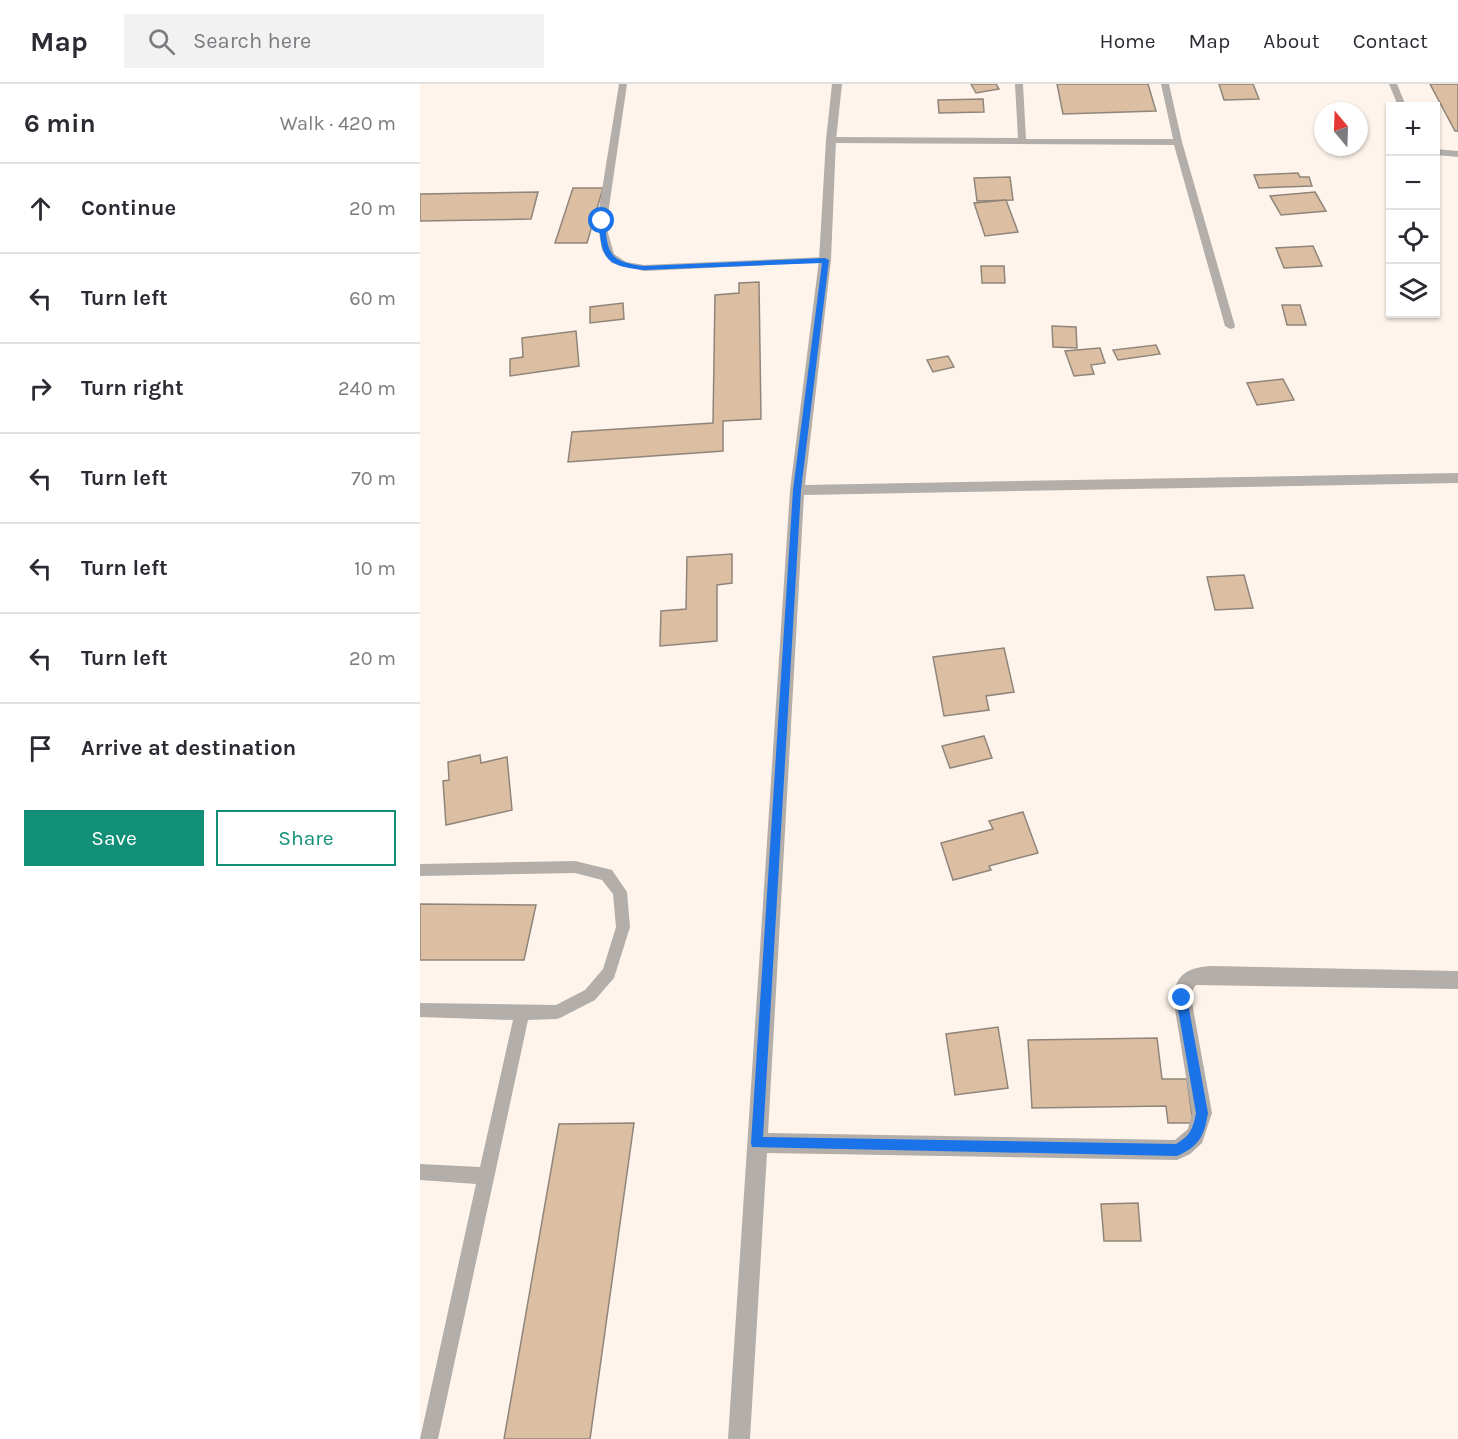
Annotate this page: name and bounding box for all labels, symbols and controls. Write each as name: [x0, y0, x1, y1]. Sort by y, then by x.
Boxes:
search box: [124, 14, 544, 68]
text: Map: [30, 25, 88, 58]
icon: search: [145, 25, 178, 58]
text: Search here: [193, 28, 311, 54]
text: Home: [1100, 29, 1156, 53]
text: Map: [1189, 29, 1230, 53]
text: About: [1263, 29, 1320, 53]
text: Contact: [1353, 29, 1428, 53]
north arrow: [1314, 102, 1368, 156]
map controls: [1386, 102, 1440, 318]
button: +: [1386, 102, 1440, 156]
text: 6 min: [24, 108, 96, 139]
text: Walk · 420 m: [280, 112, 396, 135]
button: −: [1386, 156, 1440, 210]
icon: ahead: [24, 192, 57, 225]
text: Continue: [81, 195, 176, 221]
text: 20 m: [349, 197, 396, 220]
route start: [588, 207, 614, 233]
button: locate: [1386, 210, 1440, 264]
button: layers: [1386, 264, 1440, 318]
icon: left: [24, 282, 57, 315]
text: Turn left: [81, 285, 168, 311]
text: 60 m: [349, 287, 396, 310]
icon: right: [24, 372, 57, 405]
text: Turn right: [81, 375, 184, 401]
text: 240 m: [338, 377, 396, 400]
icon: left: [24, 462, 57, 495]
text: Turn left: [81, 465, 168, 491]
text: 70 m: [351, 467, 396, 490]
icon: left: [24, 552, 57, 585]
text: Turn left: [81, 555, 168, 581]
text: 10 m: [354, 557, 396, 580]
icon: left: [24, 642, 57, 675]
text: Turn left: [81, 645, 168, 671]
text: 20 m: [349, 647, 396, 670]
icon: arrive: [24, 732, 57, 765]
text: Arrive at destination: [81, 735, 296, 761]
button: Save: [24, 810, 204, 866]
button: Share: [216, 810, 396, 866]
route end: [1168, 984, 1194, 1010]

